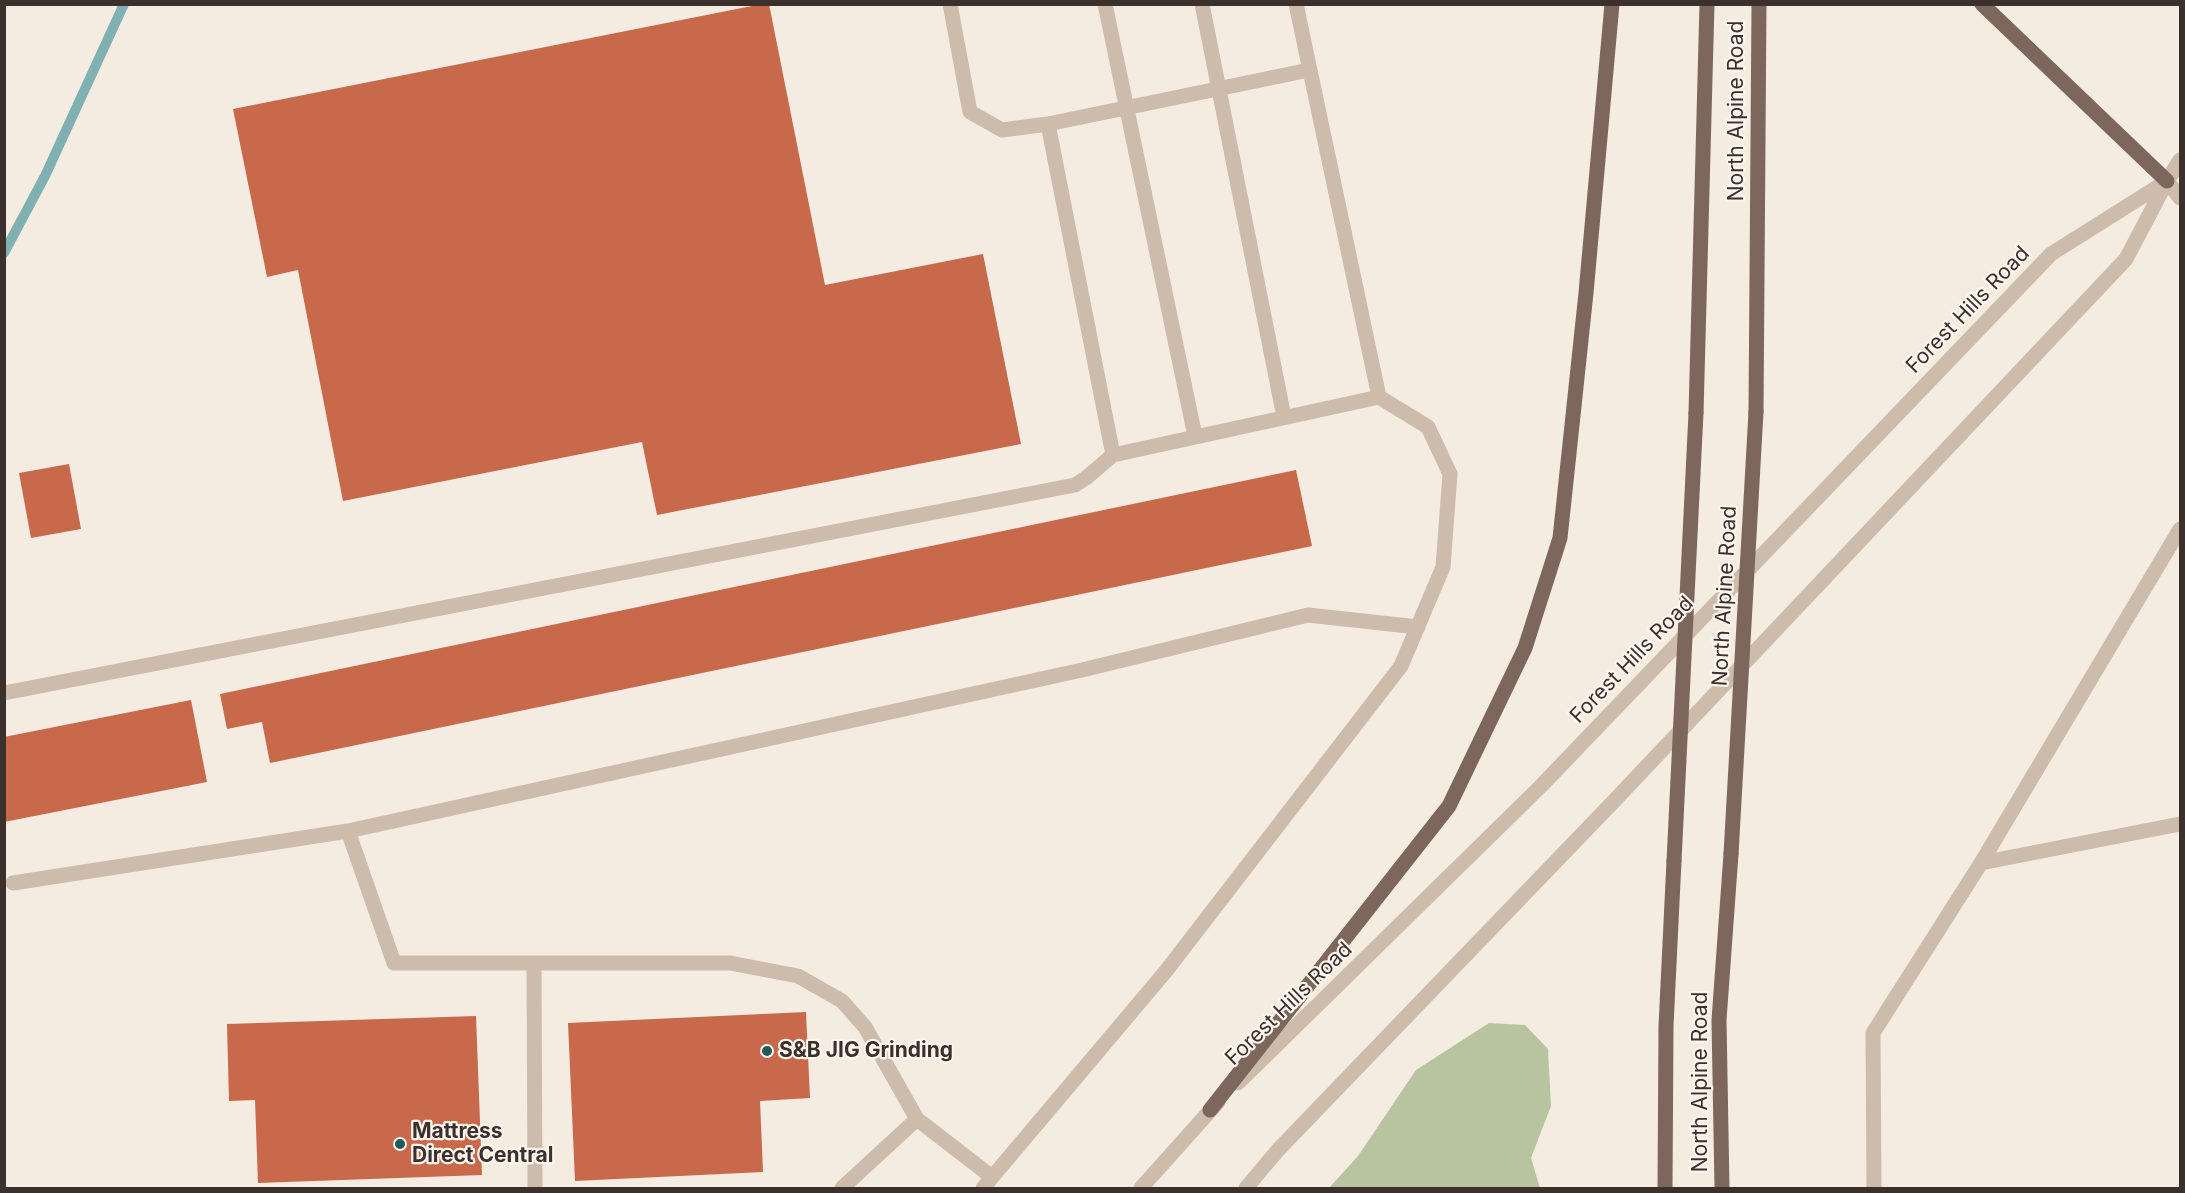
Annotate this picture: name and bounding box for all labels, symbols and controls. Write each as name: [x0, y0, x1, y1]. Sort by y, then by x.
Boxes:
street label: North Alpine Road: [1724, 21, 1750, 201]
street label: Forest Hills Road: [1901, 241, 2035, 379]
street label: North Alpine Road: [1708, 505, 1742, 687]
street label: Forest Hills Road: [1565, 591, 1699, 729]
street label: Forest Hills Road: [1220, 937, 1358, 1071]
street label: North Alpine Road: [1688, 992, 1714, 1172]
place label: S&B JIG Grinding: [779, 1038, 953, 1064]
marker: S&B JIG Grinding: [760, 1044, 774, 1058]
place label: Mattress Direct Central: [412, 1119, 553, 1169]
marker: Mattress Direct Central: [393, 1137, 407, 1151]

